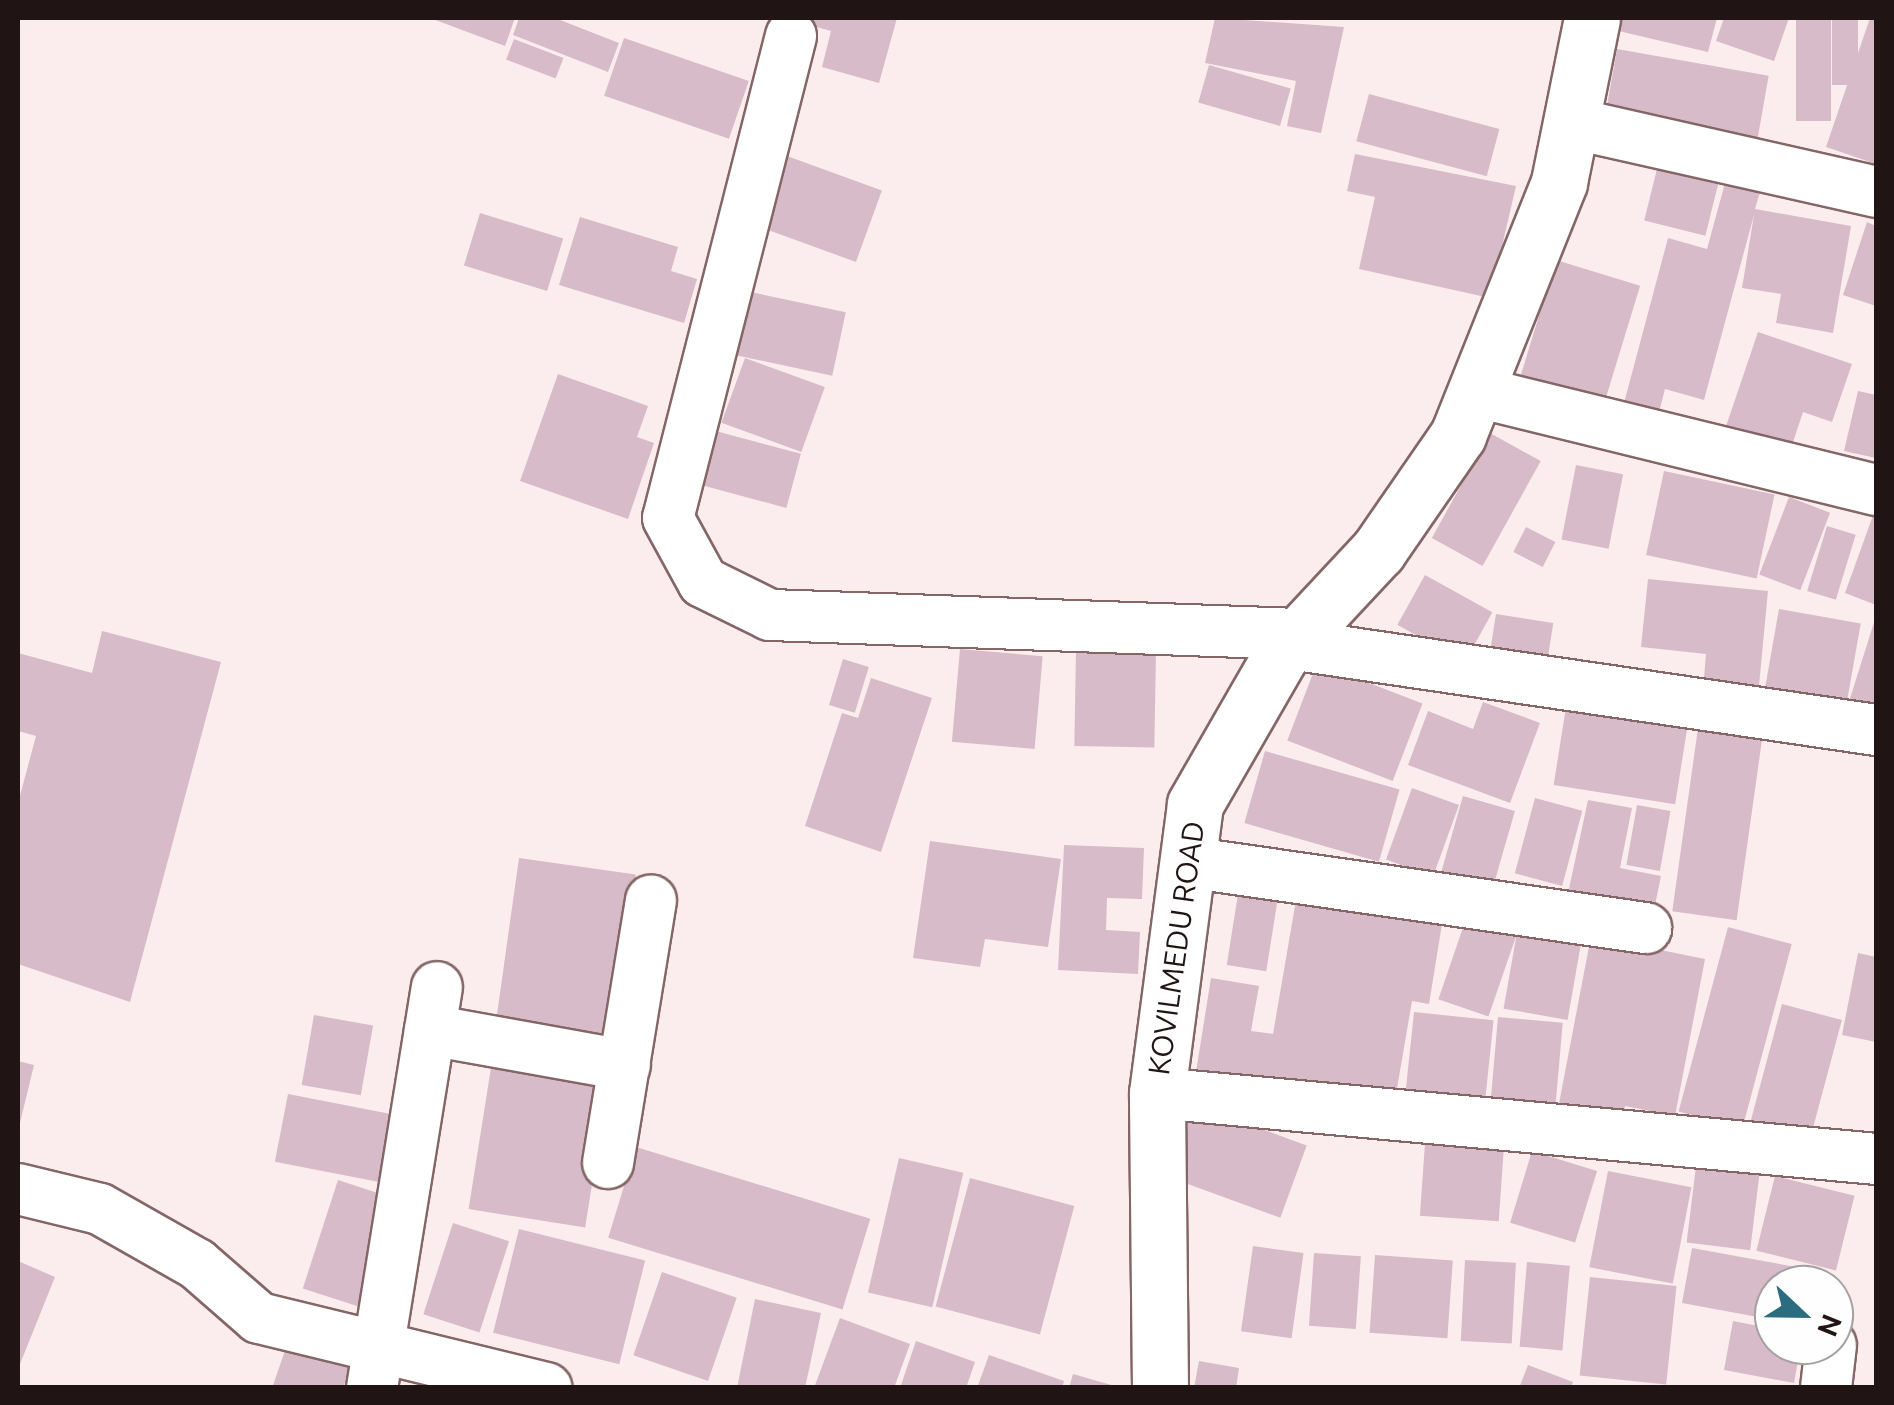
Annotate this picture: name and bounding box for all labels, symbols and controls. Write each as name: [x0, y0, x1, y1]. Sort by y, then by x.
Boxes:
street label: KOVILMEDU ROAD: [1140, 819, 1212, 1077]
north arrow: [1754, 1265, 1854, 1365]
text: N: [1812, 1310, 1849, 1341]

